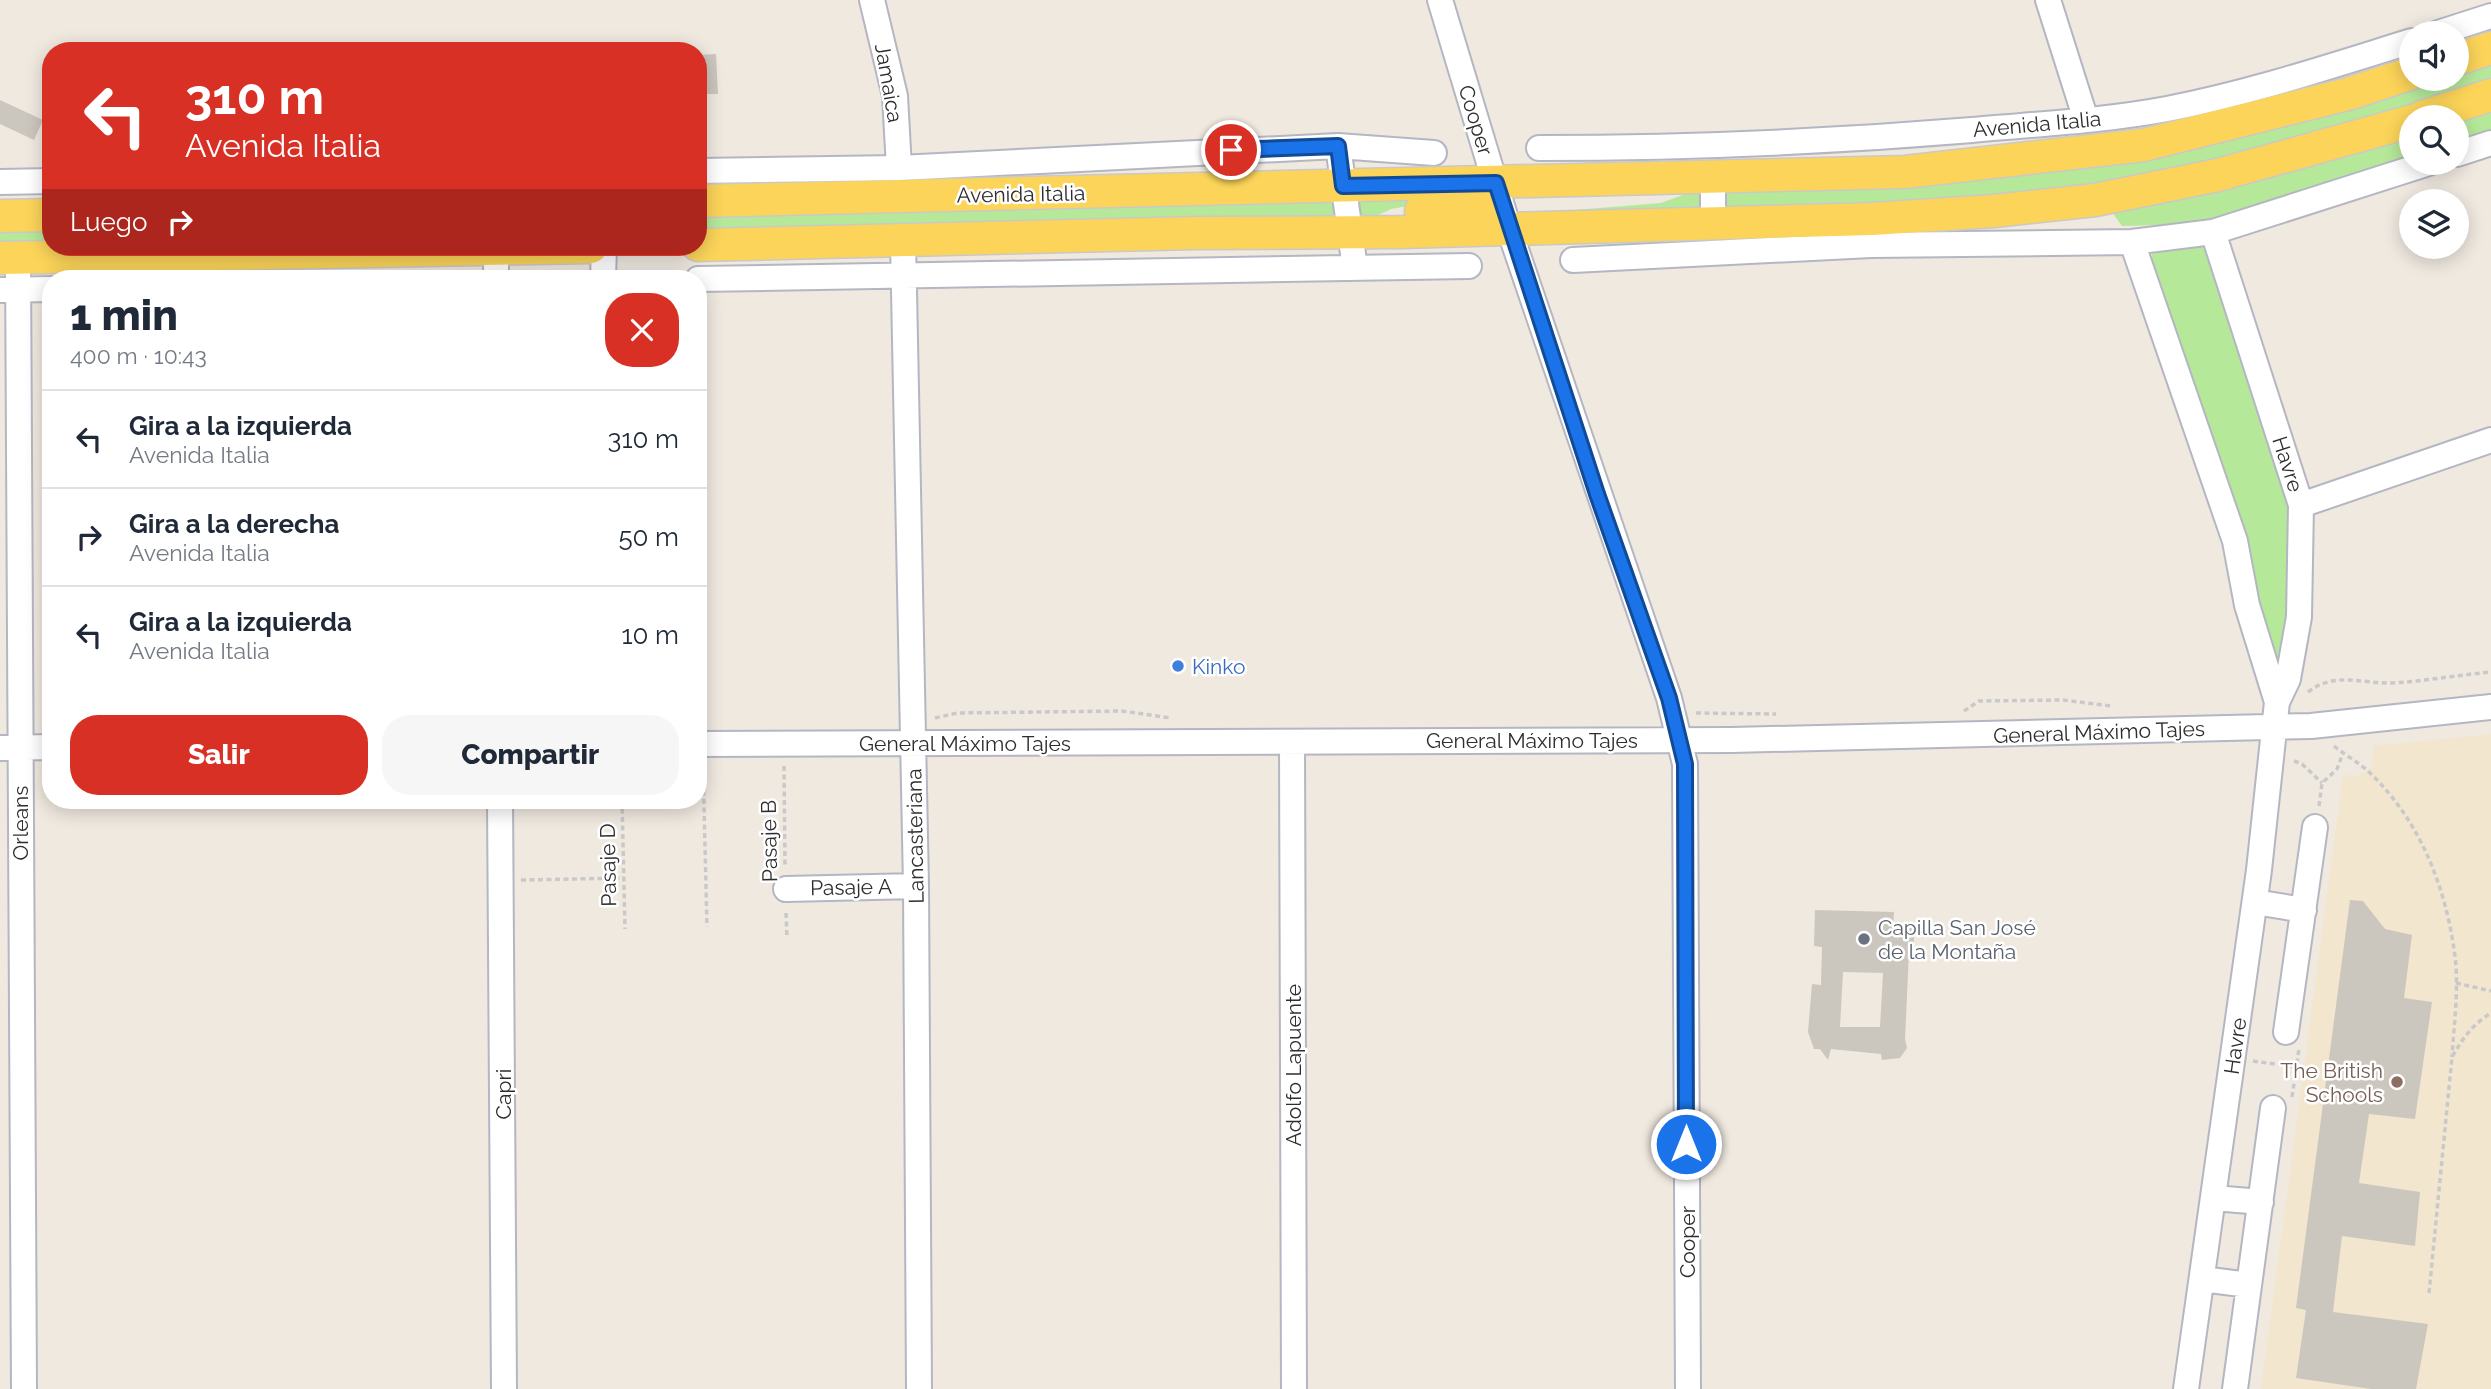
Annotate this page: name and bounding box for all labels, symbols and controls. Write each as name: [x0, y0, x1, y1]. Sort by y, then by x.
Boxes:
map controls: [2399, 21, 2469, 259]
button: sound: [2399, 21, 2469, 91]
street label: Jamaica: [870, 42, 908, 124]
text: 310 m: [185, 68, 324, 125]
icon: left: [70, 70, 161, 161]
street label: Cooper: [1454, 82, 1499, 159]
button: search: [2399, 105, 2469, 175]
street label: Avenida Italia: [1972, 106, 2102, 142]
pin: [1201, 120, 1261, 180]
text: Avenida Italia: [185, 127, 381, 164]
icon: arrive: [1212, 131, 1250, 169]
street label: Avenida Italia: [956, 180, 1086, 208]
button: layers: [2399, 189, 2469, 259]
icon: right: [161, 203, 199, 241]
text: Luego: [70, 207, 147, 237]
text: 1 min: [70, 291, 178, 340]
button: close: [605, 293, 679, 367]
text: 400 m · 10:43: [70, 342, 207, 369]
text: Gira a la izquierda: [129, 411, 352, 441]
icon: left: [70, 420, 108, 458]
text: 310 m: [608, 424, 679, 454]
street label: Havre: [2267, 433, 2309, 495]
text: Avenida Italia: [129, 441, 270, 468]
text: Gira a la derecha: [129, 509, 339, 539]
icon: right: [70, 518, 108, 556]
text: 50 m: [618, 522, 679, 552]
text: Avenida Italia: [129, 539, 270, 566]
text: Gira a la izquierda: [129, 607, 352, 637]
icon: left: [70, 616, 108, 654]
text: 10 m: [621, 620, 679, 650]
text: Avenida Italia: [129, 637, 270, 664]
place label: Kinko: [1192, 654, 1245, 679]
marker: Kinko: [1170, 658, 1186, 674]
button: Salir: [70, 715, 368, 795]
button: Compartir: [382, 715, 679, 795]
street label: General Máximo Tajes: [1993, 716, 2205, 748]
street label: General Máximo Tajes: [1426, 728, 1638, 753]
street label: General Máximo Tajes: [859, 731, 1071, 756]
street label: Lancasteriana: [901, 768, 929, 904]
street label: Orleans: [8, 786, 33, 860]
street label: Pasaje B: [756, 800, 782, 882]
street label: Pasaje D: [595, 823, 621, 907]
street label: Pasaje A: [810, 874, 892, 900]
place label: Capilla San José de la Montaña: [1878, 915, 2036, 964]
marker: Capilla San José de la Montaña: [1856, 931, 1872, 947]
street label: Adolfo Lapuente: [1281, 984, 1306, 1146]
street label: Havre: [2219, 1016, 2251, 1076]
place label: The British Schools: [2280, 1058, 2383, 1107]
street label: Capri: [491, 1069, 516, 1119]
marker: The British Schools: [2389, 1074, 2405, 1090]
position arrow: [1649, 1107, 1723, 1181]
street label: Cooper: [1675, 1205, 1700, 1278]

